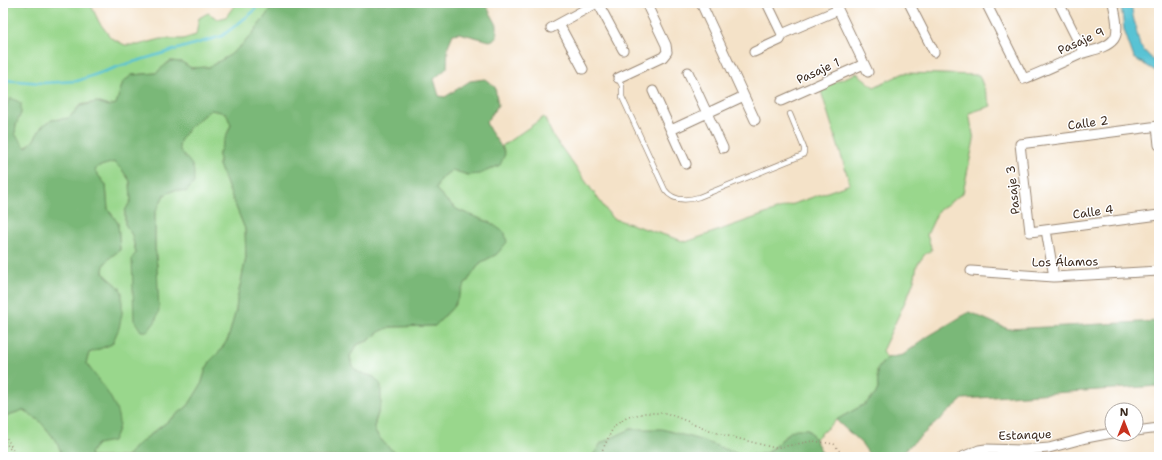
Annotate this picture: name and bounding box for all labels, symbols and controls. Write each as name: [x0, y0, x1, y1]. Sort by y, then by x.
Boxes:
street label: Pasaje 9: [1055, 24, 1107, 58]
street label: Pasaje 1: [794, 54, 842, 88]
street label: Calle 2: [1067, 112, 1109, 134]
street label: Pasaje 3: [1002, 165, 1024, 215]
street label: Calle 4: [1072, 201, 1114, 223]
street label: Los Álamos: [1032, 253, 1098, 271]
north arrow: [1104, 402, 1144, 442]
text: N: [1120, 405, 1129, 420]
street label: Estanque: [998, 426, 1052, 444]

